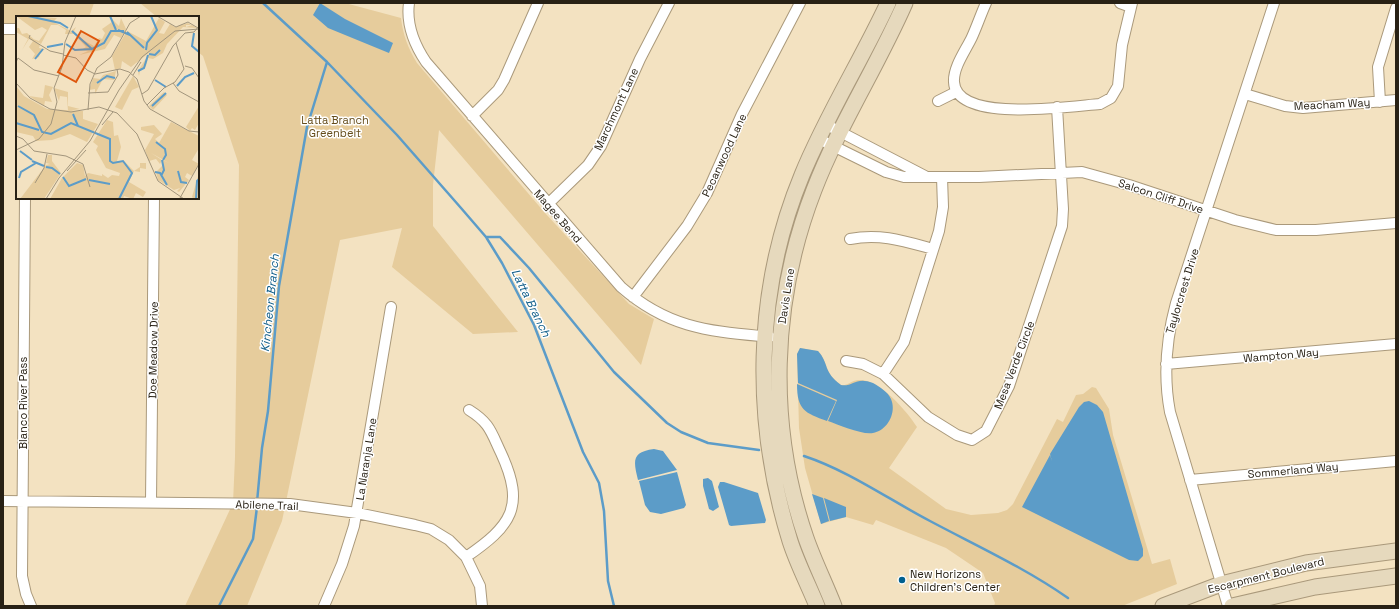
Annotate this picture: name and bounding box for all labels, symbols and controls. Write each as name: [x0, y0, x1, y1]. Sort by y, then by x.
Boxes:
inset map: [16, 16, 199, 199]
street label: Marchmont Lane: [591, 66, 641, 152]
street label: Meacham Way: [1293, 95, 1371, 113]
street label: Pecanwood Lane: [699, 111, 749, 199]
park label: Latta Branch Greenbelt: [301, 113, 369, 140]
street label: Salcon Cliff Drive: [1117, 176, 1205, 216]
street label: Magee Bend: [531, 186, 585, 246]
street label: Taylorcrest Drive: [1162, 246, 1202, 336]
water label: Kincheon Branch: [257, 253, 283, 353]
water label: Latta Branch: [508, 266, 555, 340]
street label: Davis Lane: [775, 267, 797, 325]
street label: Doe Meadow Drive: [145, 301, 161, 399]
street label: Mesa Verde Circle: [991, 319, 1037, 411]
street label: Wampton Way: [1243, 345, 1319, 365]
street label: Blanco River Pass: [16, 357, 30, 449]
street label: La Naranja Lane: [353, 417, 379, 501]
street label: Sommerland Way: [1247, 459, 1339, 481]
street label: Abilene Trail: [235, 497, 299, 513]
street label: Escarpment Boulevard: [1206, 554, 1326, 596]
place label: New Horizons Children's Center: [910, 567, 1000, 594]
marker: New Horizons Children's Center: [897, 575, 907, 585]

